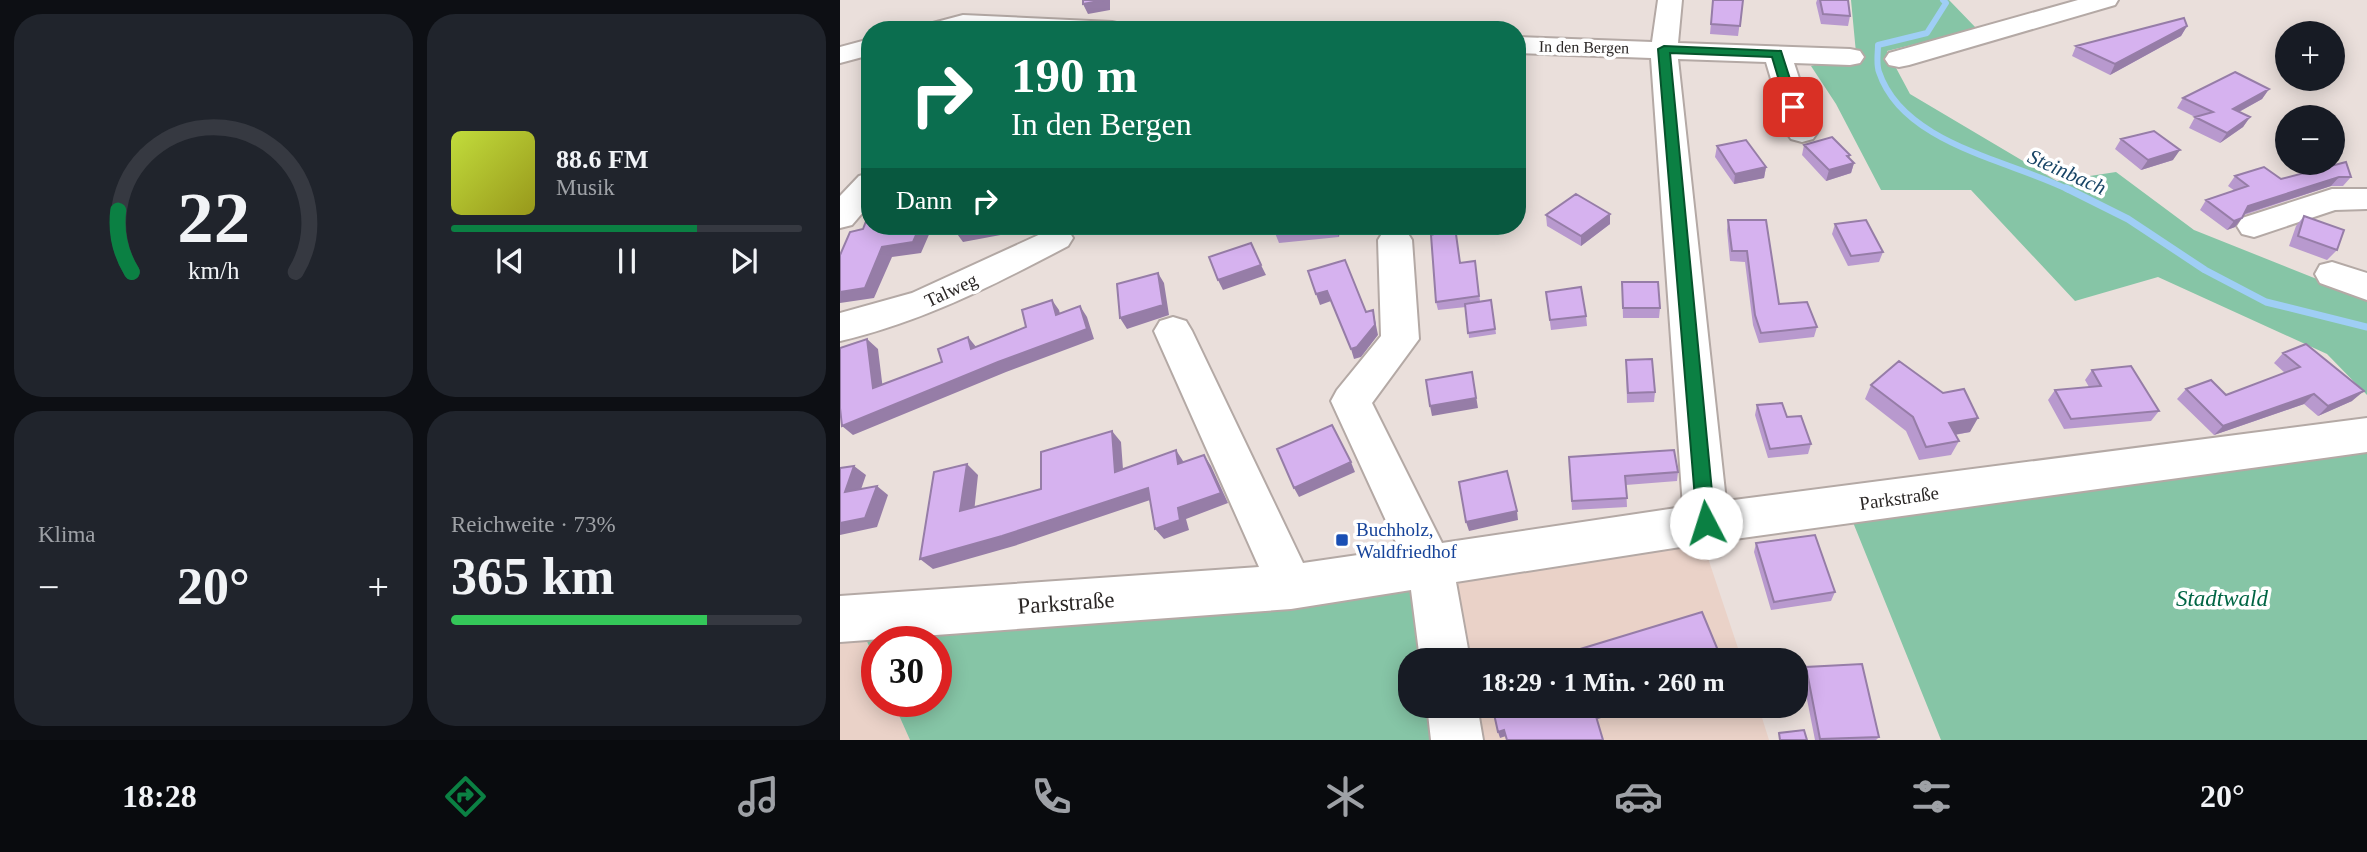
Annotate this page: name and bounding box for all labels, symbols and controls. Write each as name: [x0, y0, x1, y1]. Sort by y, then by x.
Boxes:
map controls: [2275, 21, 2345, 175]
button: +: [2275, 21, 2345, 91]
street label: In den Bergen: [1539, 38, 1629, 57]
text: 190 m: [1011, 48, 1138, 103]
icon: right: [896, 49, 987, 140]
pin: [1763, 77, 1823, 137]
icon: arrive: [1774, 88, 1812, 126]
button: −: [2275, 105, 2345, 175]
text: In den Bergen: [1011, 106, 1192, 142]
water label: Steinbach: [2024, 144, 2110, 200]
text: 88.6 FM: [556, 145, 648, 174]
text: Musik: [556, 175, 615, 200]
text: 22: [177, 177, 250, 258]
icon: right: [966, 182, 1004, 220]
text: Dann: [896, 186, 952, 215]
icon: previous: [491, 242, 529, 280]
icon: pause: [608, 242, 646, 280]
icon: next: [725, 242, 763, 280]
text: km/h: [188, 257, 240, 284]
street label: Talweg: [921, 269, 981, 311]
street label: Parkstraße: [1858, 482, 1940, 514]
position arrow: [1669, 486, 1743, 560]
text: Reichweite · 73%: [451, 512, 616, 537]
place label: Buchholz, Waldfriedhof: [1356, 519, 1457, 562]
text: Klima: [38, 522, 96, 547]
marker: Buchholz, Waldfriedhof: [1334, 532, 1350, 548]
text: 365 km: [451, 548, 614, 605]
text: 20°: [177, 558, 250, 615]
text: −: [38, 566, 59, 608]
text: +: [368, 566, 389, 608]
park label: Stadtwald: [2176, 586, 2269, 611]
street label: Parkstraße: [1017, 587, 1115, 619]
speed limit sign: 30: [861, 626, 952, 717]
text: 18:29 · 1 Min. · 260 m: [1481, 668, 1725, 697]
icon: directions: [441, 772, 490, 821]
icon: music: [734, 772, 783, 821]
icon: phone: [1027, 772, 1076, 821]
icon: climate: [1321, 772, 1370, 821]
icon: car: [1614, 772, 1663, 821]
icon: filters: [1907, 772, 1956, 821]
text: 18:28: [122, 778, 197, 814]
text: 20°: [2200, 778, 2245, 814]

